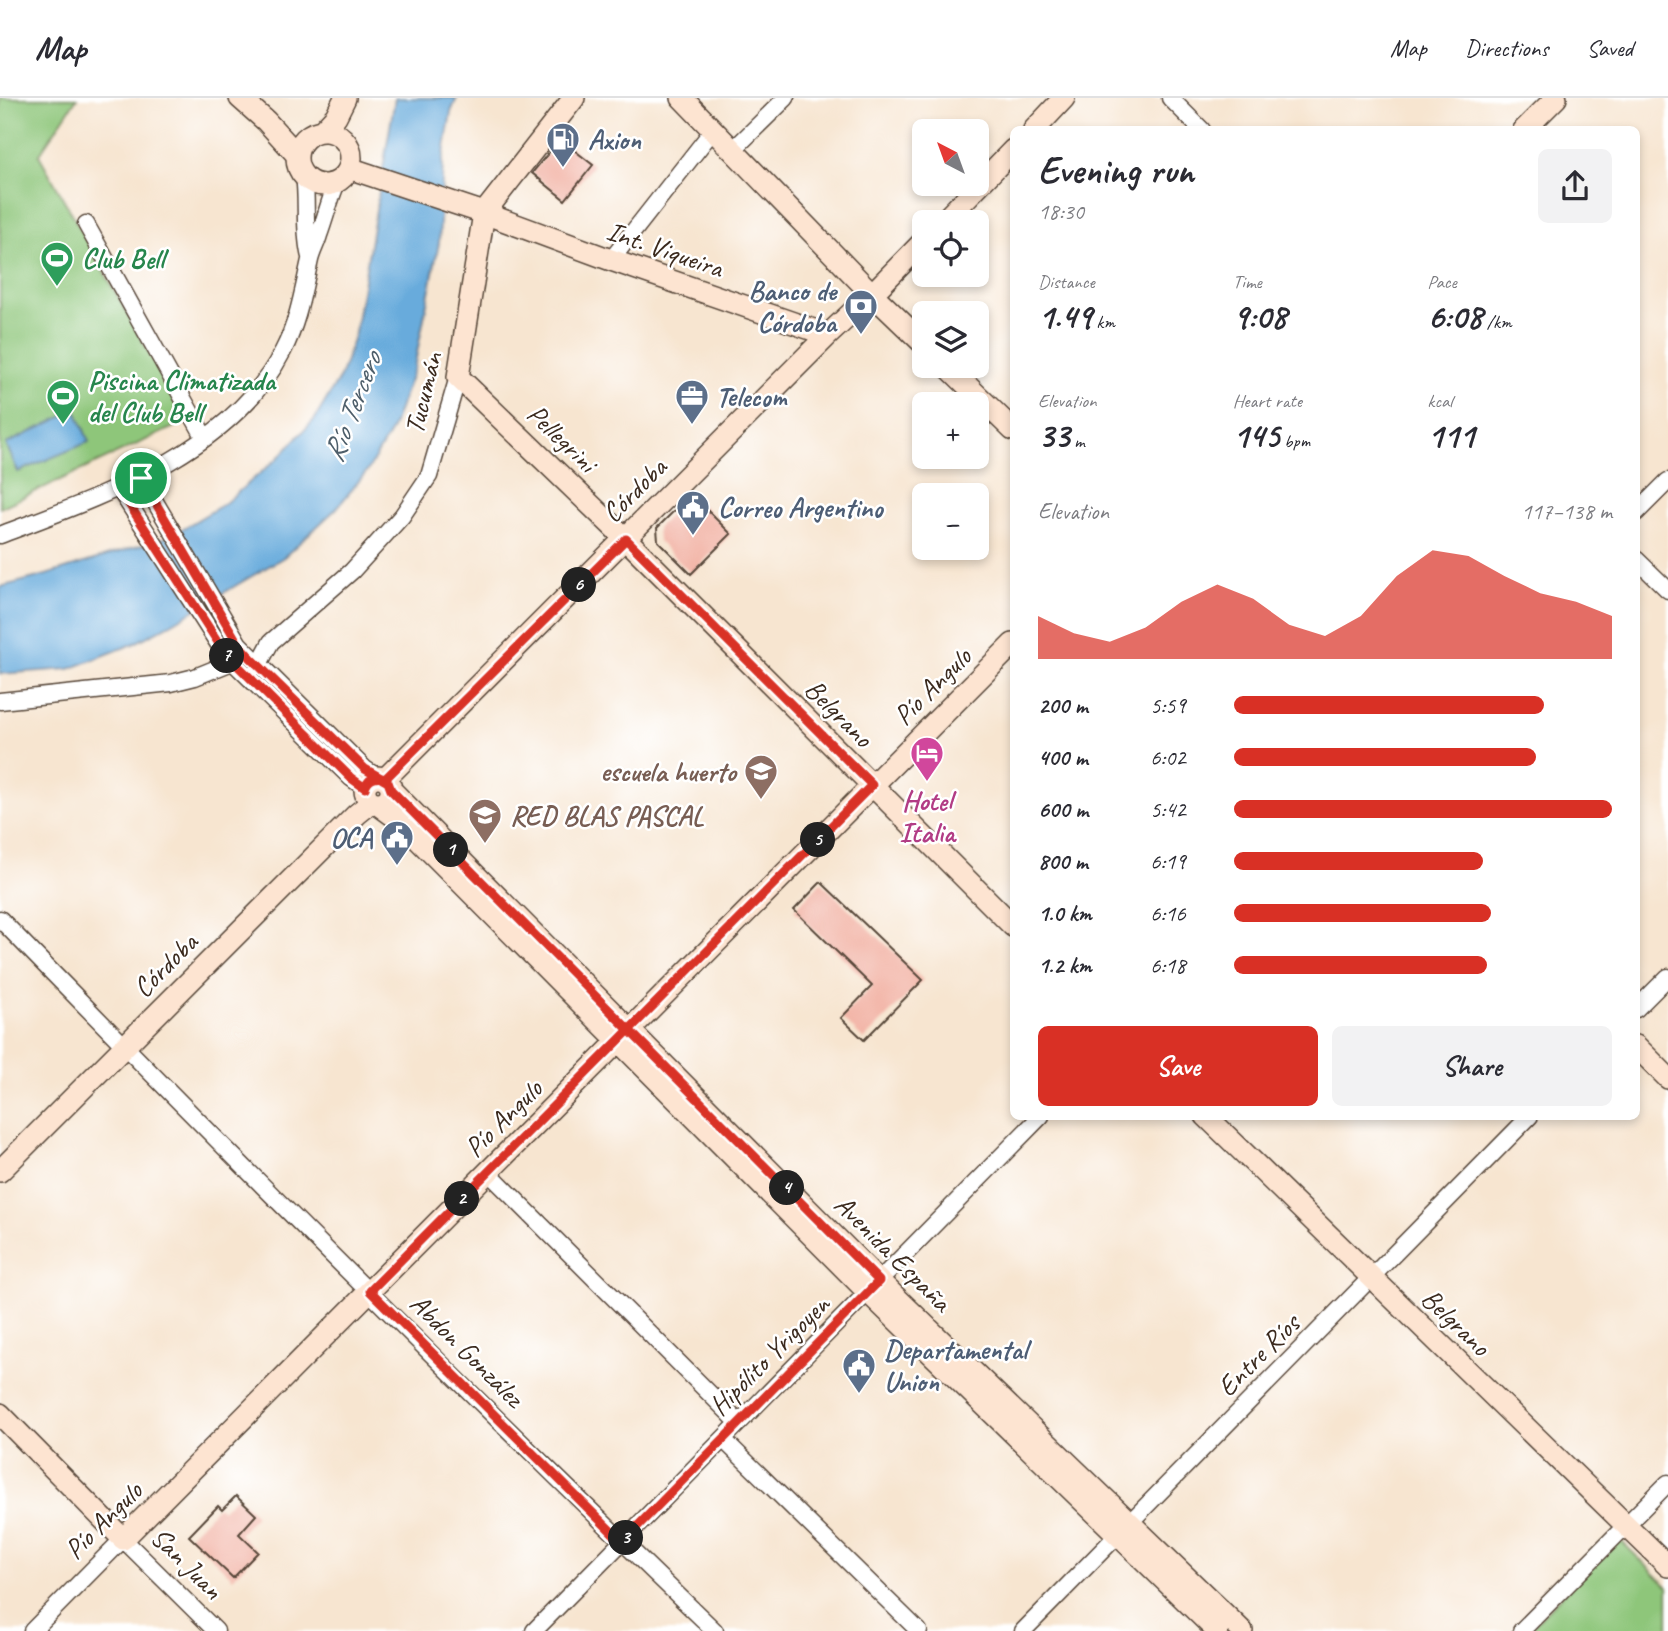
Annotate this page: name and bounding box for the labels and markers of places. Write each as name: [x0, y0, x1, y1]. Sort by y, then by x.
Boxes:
fuel station icon: Axion: [544, 120, 582, 169]
place label: Axion: [588, 122, 642, 157]
sports icon: Club Bell: [38, 239, 76, 288]
place label: Club Bell: [82, 241, 170, 276]
place label: Banco de Córdoba: [748, 273, 839, 340]
bank icon: Banco de Córdoba: [842, 287, 880, 336]
place label: Piscina Climatizada del Club Bell: [88, 363, 278, 430]
sports icon: Piscina Climatizada del Club Bell: [44, 377, 82, 426]
office icon: Telecom: [673, 377, 711, 426]
place label: Telecom: [716, 379, 788, 414]
pin: [111, 448, 171, 508]
public building icon: Correo Argentino: [674, 488, 712, 537]
place label: Correo Argentino: [718, 490, 884, 525]
pin: 6: [562, 568, 596, 602]
pin: 7: [210, 638, 244, 674]
hotel icon: Hotel Italia: [908, 734, 946, 783]
school or university icon: escuela huerto: [742, 752, 780, 801]
place label: escuela huerto: [600, 754, 738, 789]
place label: Hotel Italia: [899, 783, 957, 850]
school or university icon: RED BLAS PASCAL: [466, 796, 504, 845]
place label: RED BLAS PASCAL: [510, 798, 704, 833]
public building icon: OCA: [378, 818, 416, 867]
place label: OCA: [330, 820, 374, 855]
pin: 5: [800, 822, 836, 858]
pin: 1: [434, 832, 468, 868]
pin: 4: [770, 1170, 804, 1206]
pin: 2: [444, 1182, 480, 1216]
place label: Departamental Union: [884, 1332, 1033, 1399]
public building icon: Departamental Union: [840, 1346, 878, 1395]
pin: 3: [608, 1520, 644, 1556]

